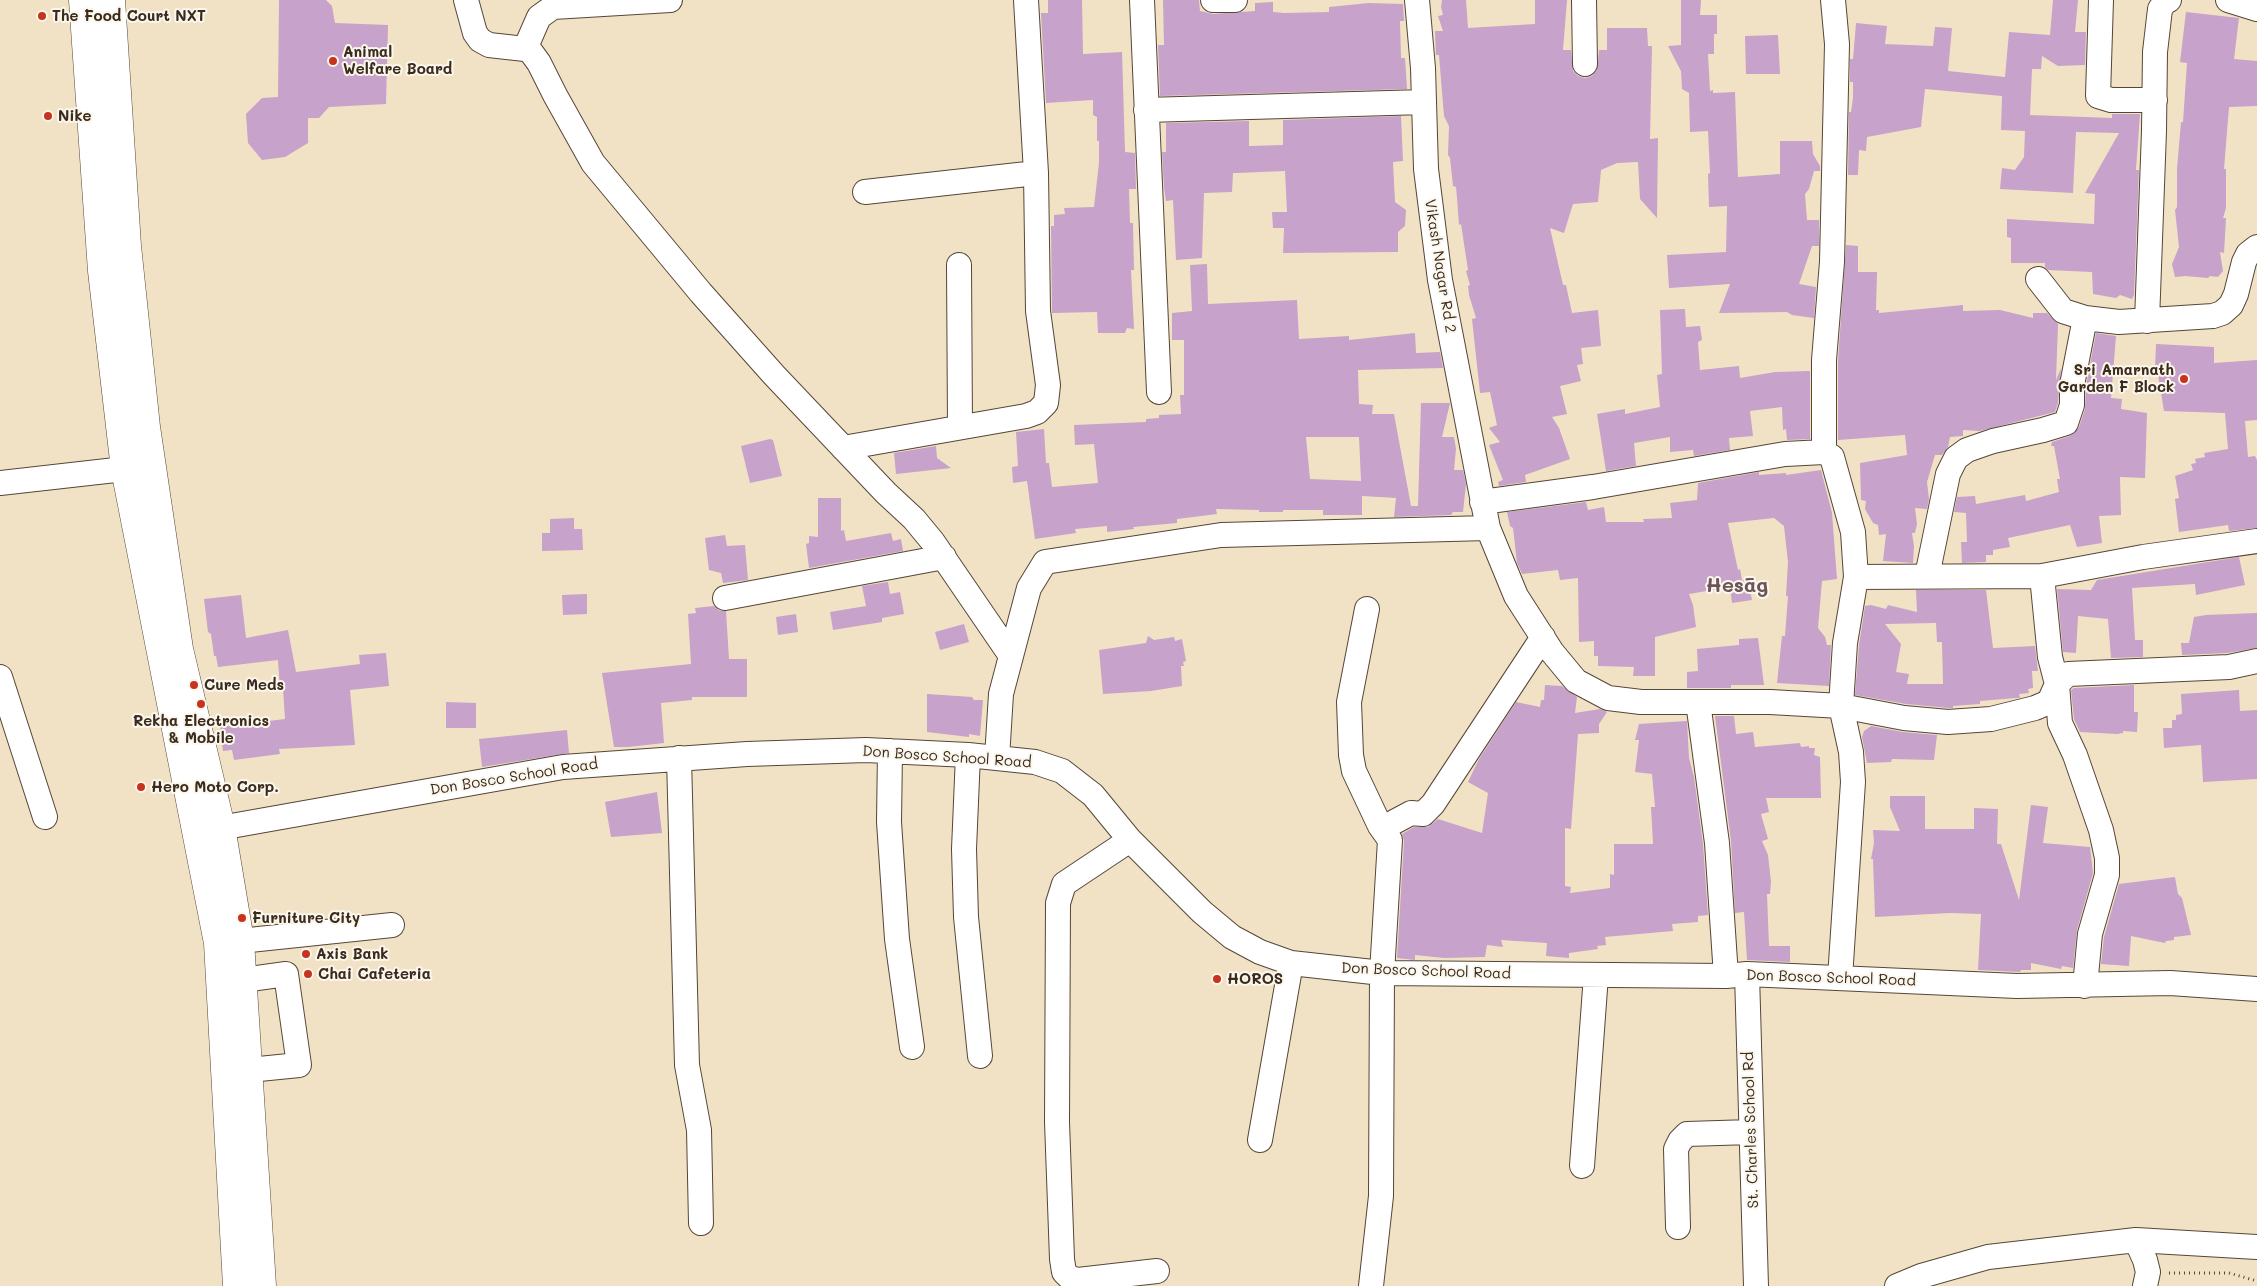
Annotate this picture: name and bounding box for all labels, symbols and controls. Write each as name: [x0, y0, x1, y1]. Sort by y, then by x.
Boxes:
place label: The Food Court NXT: [52, 7, 206, 25]
marker: The Food Court NXT: [36, 10, 48, 22]
place label: Animal Welfare Board: [343, 43, 452, 78]
marker: Animal Welfare Board: [327, 55, 339, 67]
place label: Nike: [58, 107, 91, 125]
marker: Nike: [42, 110, 54, 122]
street label: Vikash Nagar Rd 2: [1421, 198, 1459, 334]
place label: Sri Amarnath Garden F Block: [2058, 361, 2174, 396]
marker: Sri Amarnath Garden F Block: [2178, 373, 2190, 385]
district label: Hesāg: [1706, 574, 1768, 598]
place label: Cure Meds: [204, 676, 284, 694]
marker: Cure Meds: [188, 679, 200, 691]
marker: Rekha Electronics & Mobile: [195, 698, 207, 710]
place label: Rekha Electronics & Mobile: [133, 712, 269, 747]
street label: Don Bosco School Road: [862, 742, 1032, 772]
street label: Don Bosco School Road: [429, 755, 599, 799]
place label: Hero Moto Corp.: [151, 778, 279, 796]
marker: Hero Moto Corp.: [135, 781, 147, 793]
place label: Furniture City: [252, 909, 360, 927]
marker: Furniture City: [236, 912, 248, 924]
place label: Axis Bank: [316, 945, 388, 963]
marker: Axis Bank: [300, 948, 312, 960]
street label: Don Bosco School Road: [1341, 959, 1511, 983]
place label: Chai Cafeteria: [318, 965, 431, 983]
street label: Don Bosco School Road: [1746, 966, 1916, 990]
marker: Chai Cafeteria: [302, 968, 314, 980]
place label: HOROS: [1227, 970, 1283, 988]
marker: HOROS: [1211, 973, 1223, 985]
street label: St. Charles School Rd: [1739, 1051, 1763, 1209]

